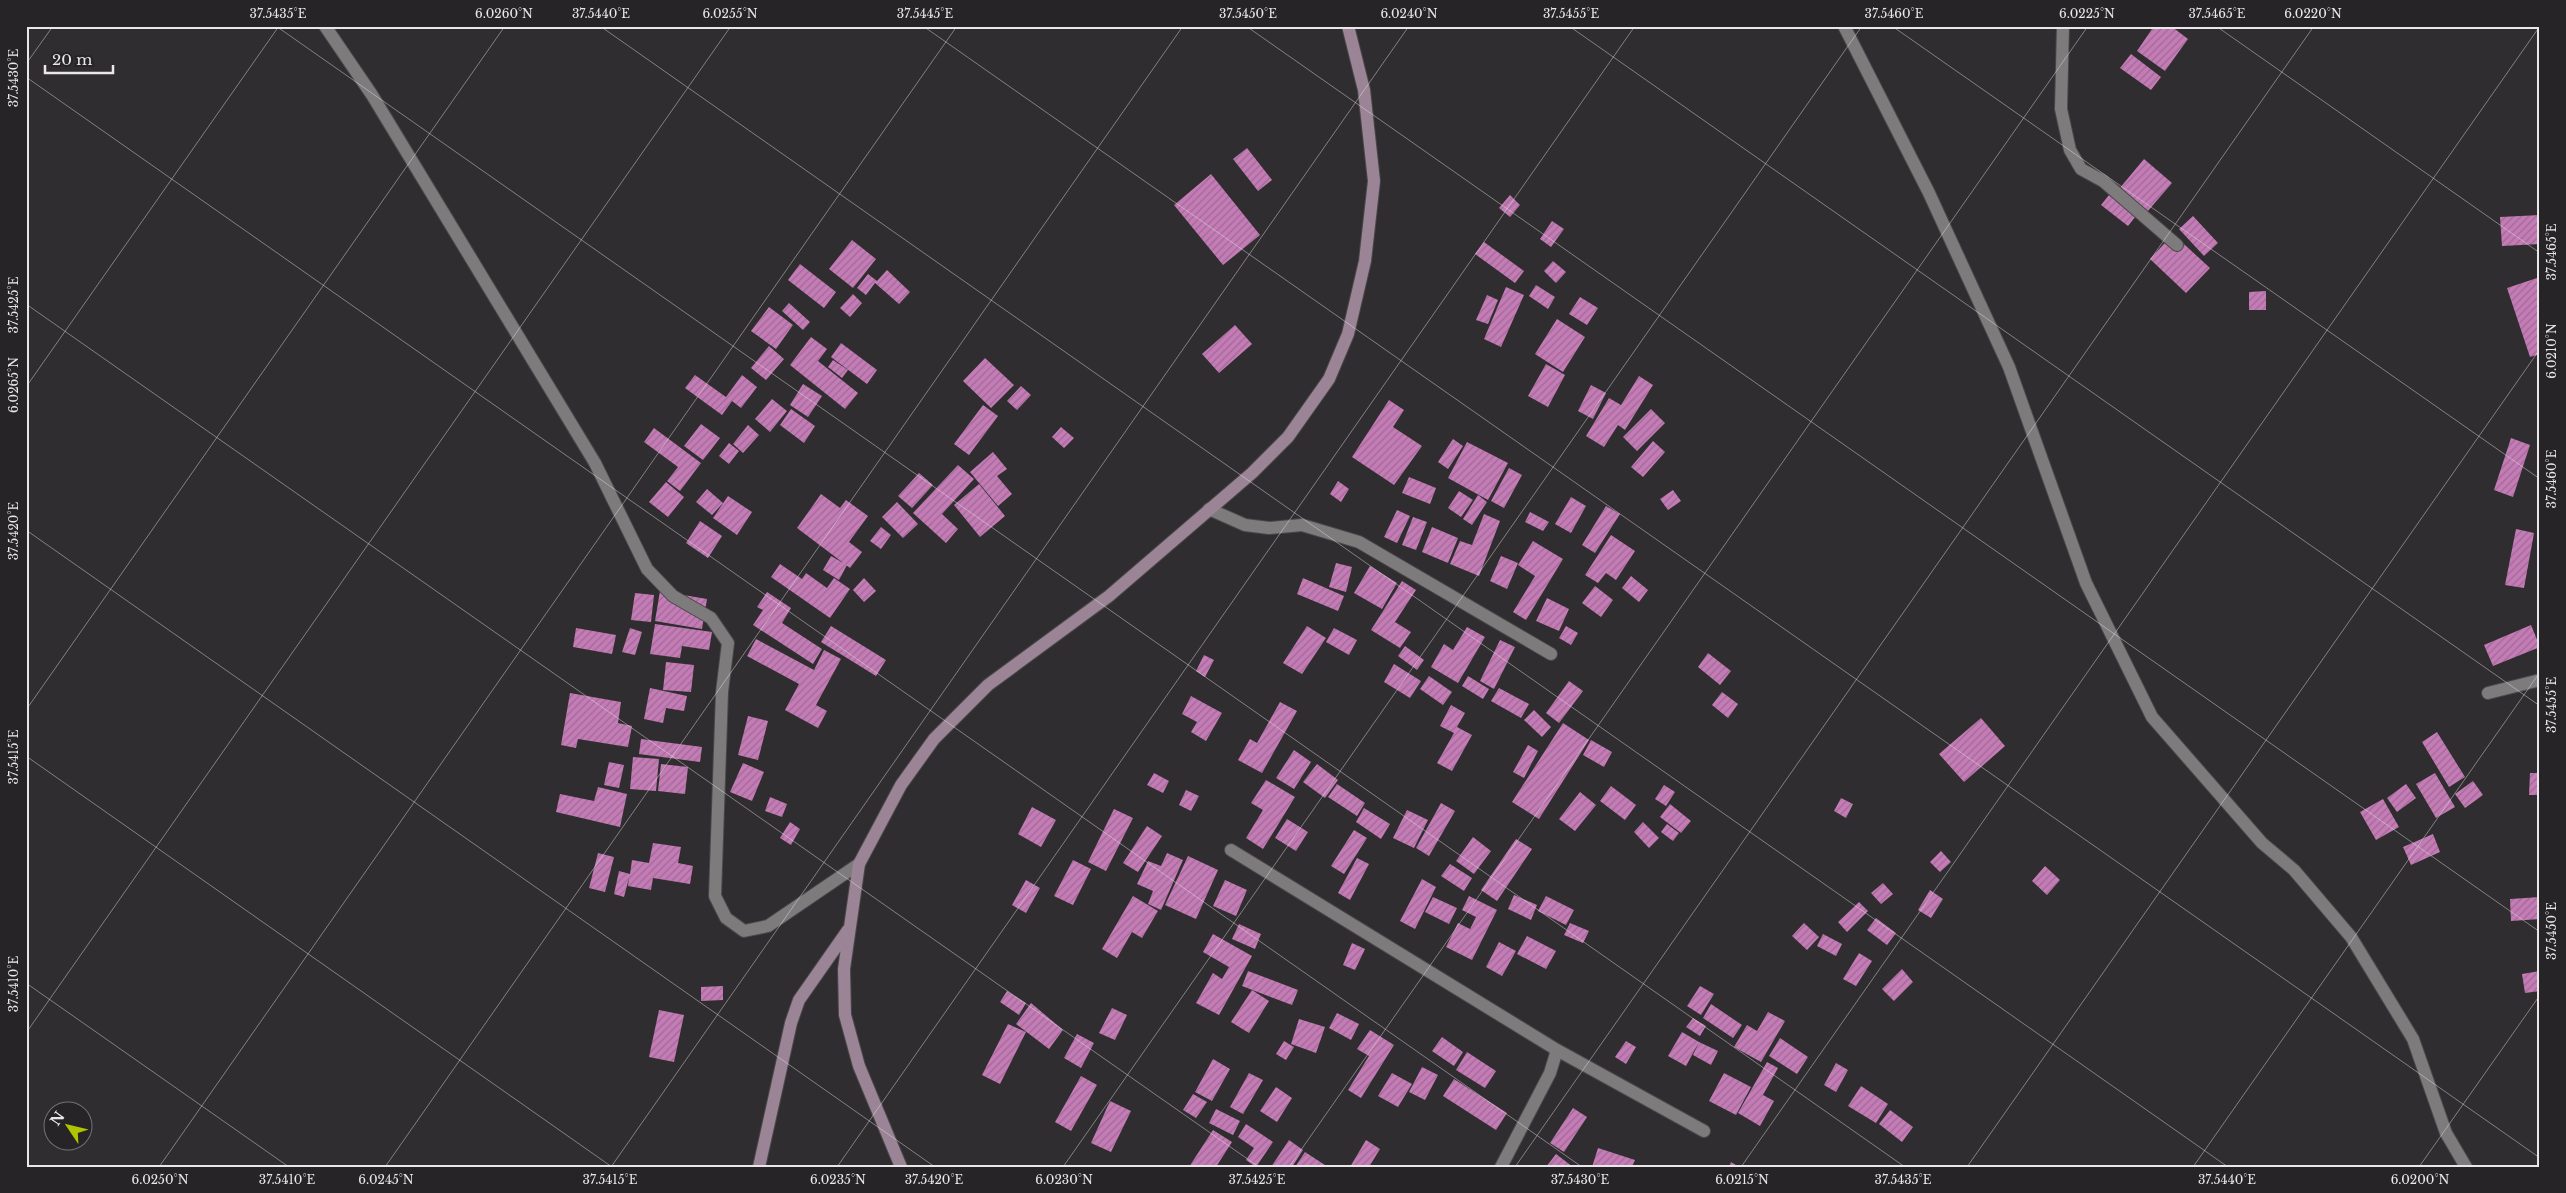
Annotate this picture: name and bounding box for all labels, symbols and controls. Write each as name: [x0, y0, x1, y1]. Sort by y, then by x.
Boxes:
text: 37.5435°E: [250, 6, 307, 21]
text: 6.0260°N: [475, 6, 533, 21]
text: 37.5440°E: [572, 6, 630, 21]
text: 6.0255°N: [702, 6, 758, 21]
text: 37.5445°E: [897, 6, 953, 21]
text: 37.5450°E: [1219, 6, 1277, 21]
text: 6.0240°N: [1380, 6, 1438, 21]
text: 37.5455°E: [1543, 6, 1599, 21]
text: 37.5460°E: [1865, 6, 1924, 21]
text: 6.0225°N: [2059, 6, 2115, 21]
text: 37.5465°E: [2188, 6, 2246, 21]
text: 6.0220°N: [2284, 6, 2342, 21]
scale bar: [45, 42, 112, 74]
text: 37.5430°E: [6, 48, 21, 107]
text: 20 m: [52, 50, 92, 69]
text: 37.5465°E: [2544, 223, 2559, 281]
text: 37.5425°E: [6, 276, 21, 333]
text: 6.0210°N: [2544, 323, 2559, 379]
text: 6.0265°N: [6, 357, 21, 413]
text: 37.5460°E: [2544, 449, 2559, 508]
text: 37.5420°E: [6, 501, 21, 560]
text: 37.5455°E: [2544, 677, 2559, 733]
text: 37.5415°E: [6, 729, 21, 784]
text: 37.5450°E: [2544, 902, 2559, 960]
text: 37.5410°E: [6, 955, 21, 1012]
north arrow: [42, 1100, 92, 1150]
text: N: [46, 1108, 69, 1129]
text: 6.0250°N: [132, 1172, 189, 1187]
text: 37.5410°E: [259, 1172, 316, 1187]
text: 6.0245°N: [358, 1172, 414, 1187]
text: 37.5415°E: [583, 1172, 638, 1187]
text: 6.0235°N: [810, 1172, 866, 1187]
text: 37.5420°E: [905, 1172, 964, 1187]
text: 6.0230°N: [1035, 1172, 1093, 1187]
text: 37.5425°E: [1229, 1172, 1286, 1187]
text: 37.5430°E: [1551, 1172, 1610, 1187]
text: 6.0215°N: [1715, 1172, 1769, 1187]
text: 37.5435°E: [1875, 1172, 1932, 1187]
text: 37.5440°E: [2198, 1172, 2256, 1187]
text: 6.0200°N: [2391, 1172, 2450, 1187]

